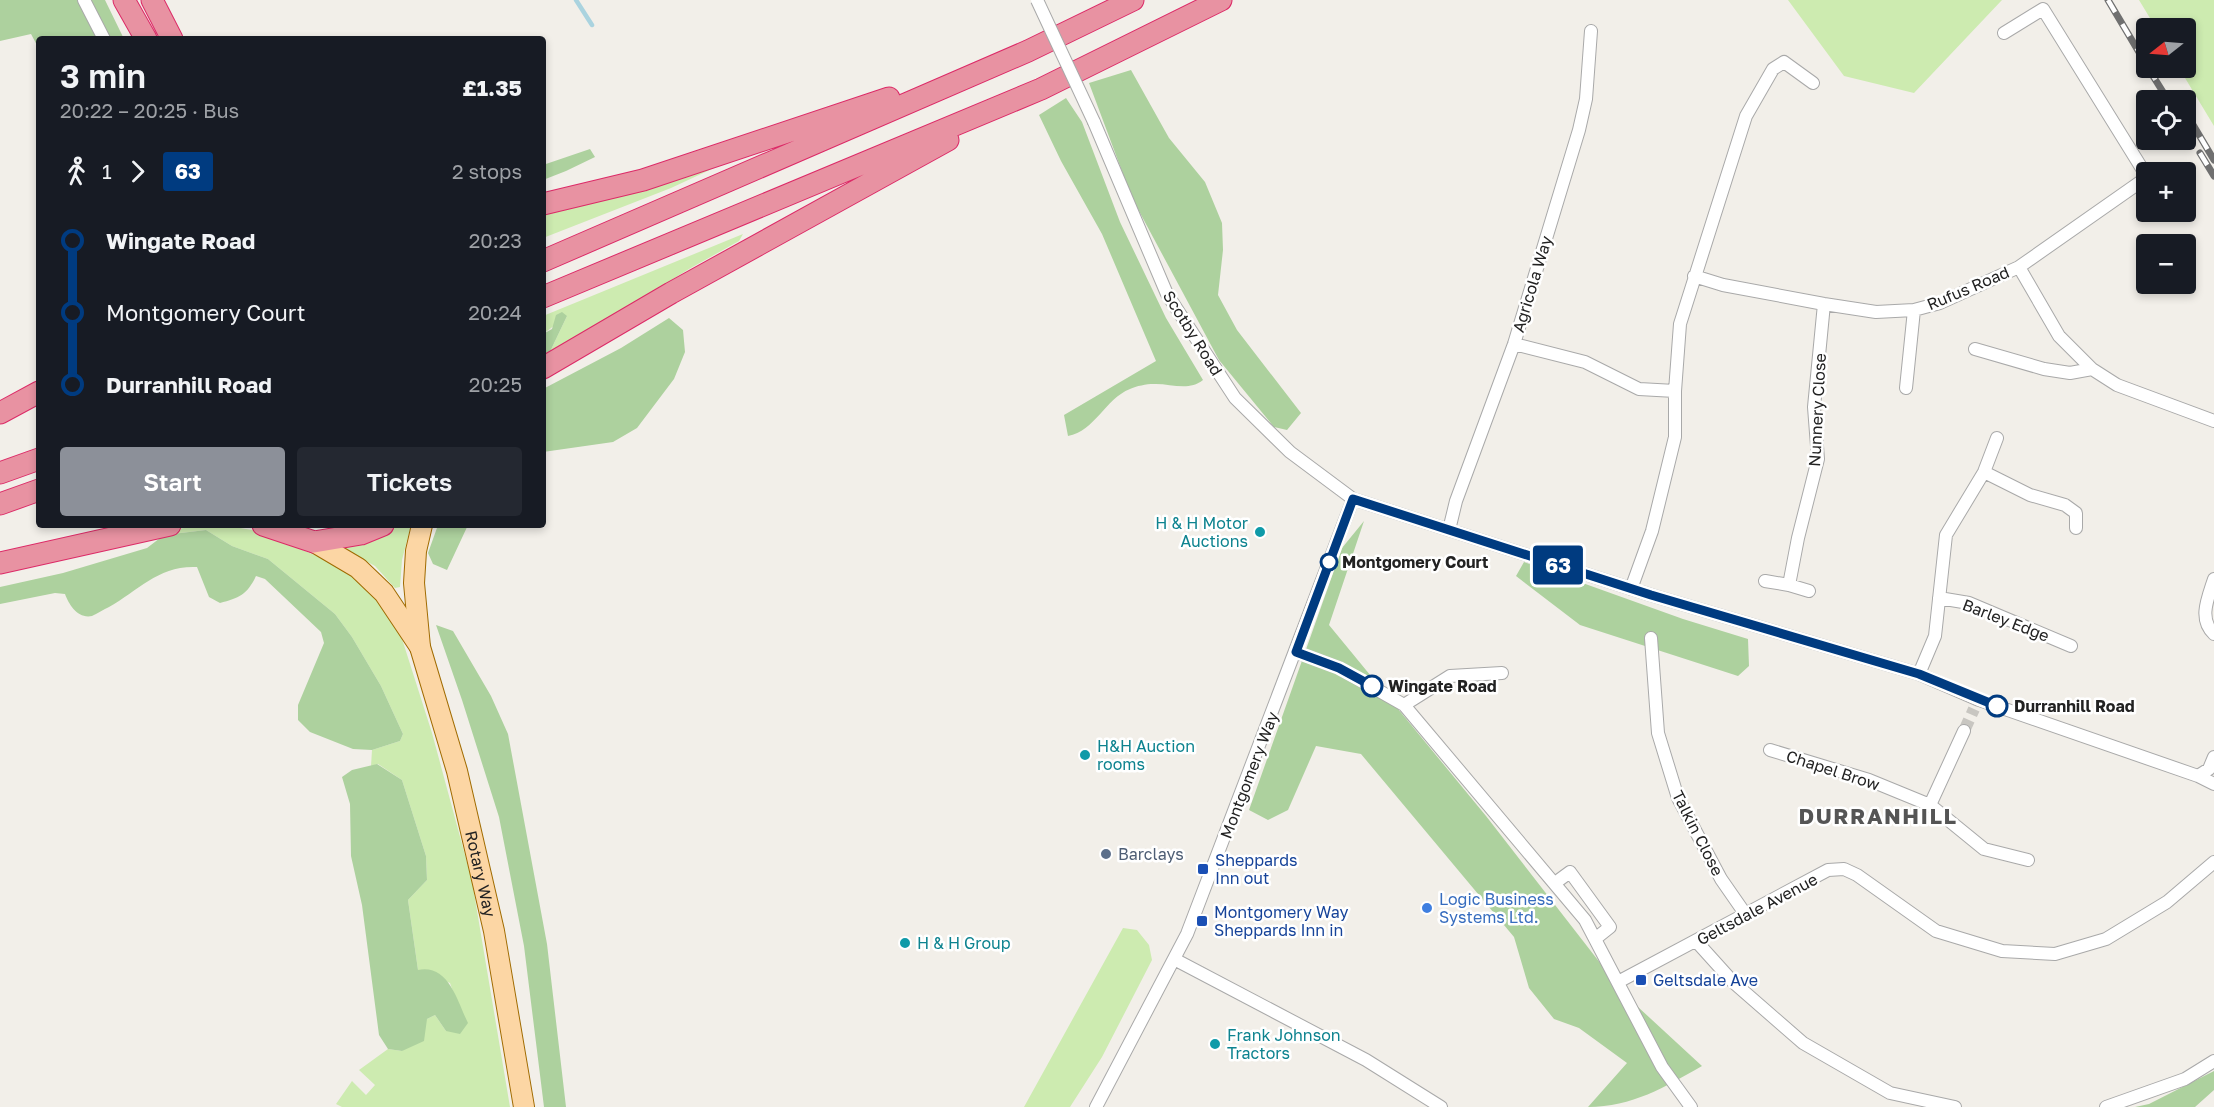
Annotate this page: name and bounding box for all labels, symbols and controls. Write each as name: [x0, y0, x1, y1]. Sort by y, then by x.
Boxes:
north arrow: [2136, 18, 2196, 78]
map controls: [2136, 18, 2196, 294]
text: 3 min: [60, 56, 146, 95]
text: £1.35: [462, 74, 522, 101]
button: locate: [2136, 90, 2196, 150]
text: 20:22 – 20:25 · Bus: [60, 98, 239, 122]
icon: walk: [60, 155, 93, 188]
icon: forward: [121, 155, 154, 188]
text: 63: [175, 158, 201, 184]
text: 1: [102, 159, 112, 183]
text: 2 stops: [452, 159, 522, 183]
button: +: [2136, 162, 2196, 222]
text: Wingate Road: [106, 227, 255, 254]
text: 20:23: [469, 228, 522, 252]
street label: Agricola Way: [1508, 233, 1556, 335]
button: −: [2136, 234, 2196, 294]
street label: Rufus Road: [1924, 262, 2012, 314]
street label: Scotby Road: [1159, 287, 1227, 379]
text: Montgomery Court: [106, 299, 306, 326]
text: 20:24: [468, 300, 522, 324]
street label: Nunnery Close: [1804, 353, 1830, 467]
text: Durranhill Road: [106, 371, 272, 398]
text: 20:25: [469, 372, 522, 396]
button: Start: [60, 447, 285, 516]
button: Tickets: [297, 447, 522, 516]
place label: H & H Motor Auctions: [1155, 513, 1248, 551]
marker: H & H Motor Auctions: [1253, 525, 1267, 539]
line badge: 63: [1531, 546, 1585, 584]
place label: Montgomery Court: [1342, 552, 1488, 572]
text: 63: [1545, 552, 1571, 578]
marker: Montgomery Court: [1320, 553, 1338, 571]
street label: Barley Edge: [1960, 594, 2052, 646]
marker: Wingate Road: [1361, 675, 1383, 697]
place label: Wingate Road: [1388, 676, 1497, 696]
marker: Durranhill Road: [1986, 695, 2008, 717]
place label: Durranhill Road: [2014, 696, 2135, 716]
street label: Montgomery Way: [1216, 709, 1282, 841]
place label: H&H Auction rooms: [1097, 736, 1195, 774]
street label: Chapel Brow: [1784, 745, 1882, 795]
marker: H&H Auction rooms: [1078, 748, 1092, 762]
street label: Talkin Close: [1668, 787, 1728, 879]
district label: DURRANHILL: [1798, 802, 1958, 829]
street label: Rotary Way: [461, 829, 500, 919]
place label: Barclays: [1118, 844, 1184, 864]
marker: Barclays: [1099, 847, 1113, 861]
place label: Sheppards Inn out: [1215, 850, 1297, 888]
marker: Sheppards Inn out: [1196, 862, 1210, 876]
street label: Geltsdale Avenue: [1693, 869, 1821, 949]
place label: Logic Business Systems Ltd.: [1439, 889, 1554, 927]
marker: Logic Business Systems Ltd.: [1420, 901, 1434, 915]
place label: Montgomery Way Sheppards Inn in: [1214, 902, 1348, 940]
marker: Montgomery Way Sheppards Inn in: [1195, 914, 1209, 928]
place label: H & H Group: [917, 933, 1011, 953]
marker: H & H Group: [898, 936, 912, 950]
place label: Geltsdale Ave: [1653, 970, 1758, 990]
marker: Geltsdale Ave: [1634, 973, 1648, 987]
place label: Frank Johnson Tractors: [1227, 1025, 1341, 1063]
marker: Frank Johnson Tractors: [1208, 1037, 1222, 1051]

